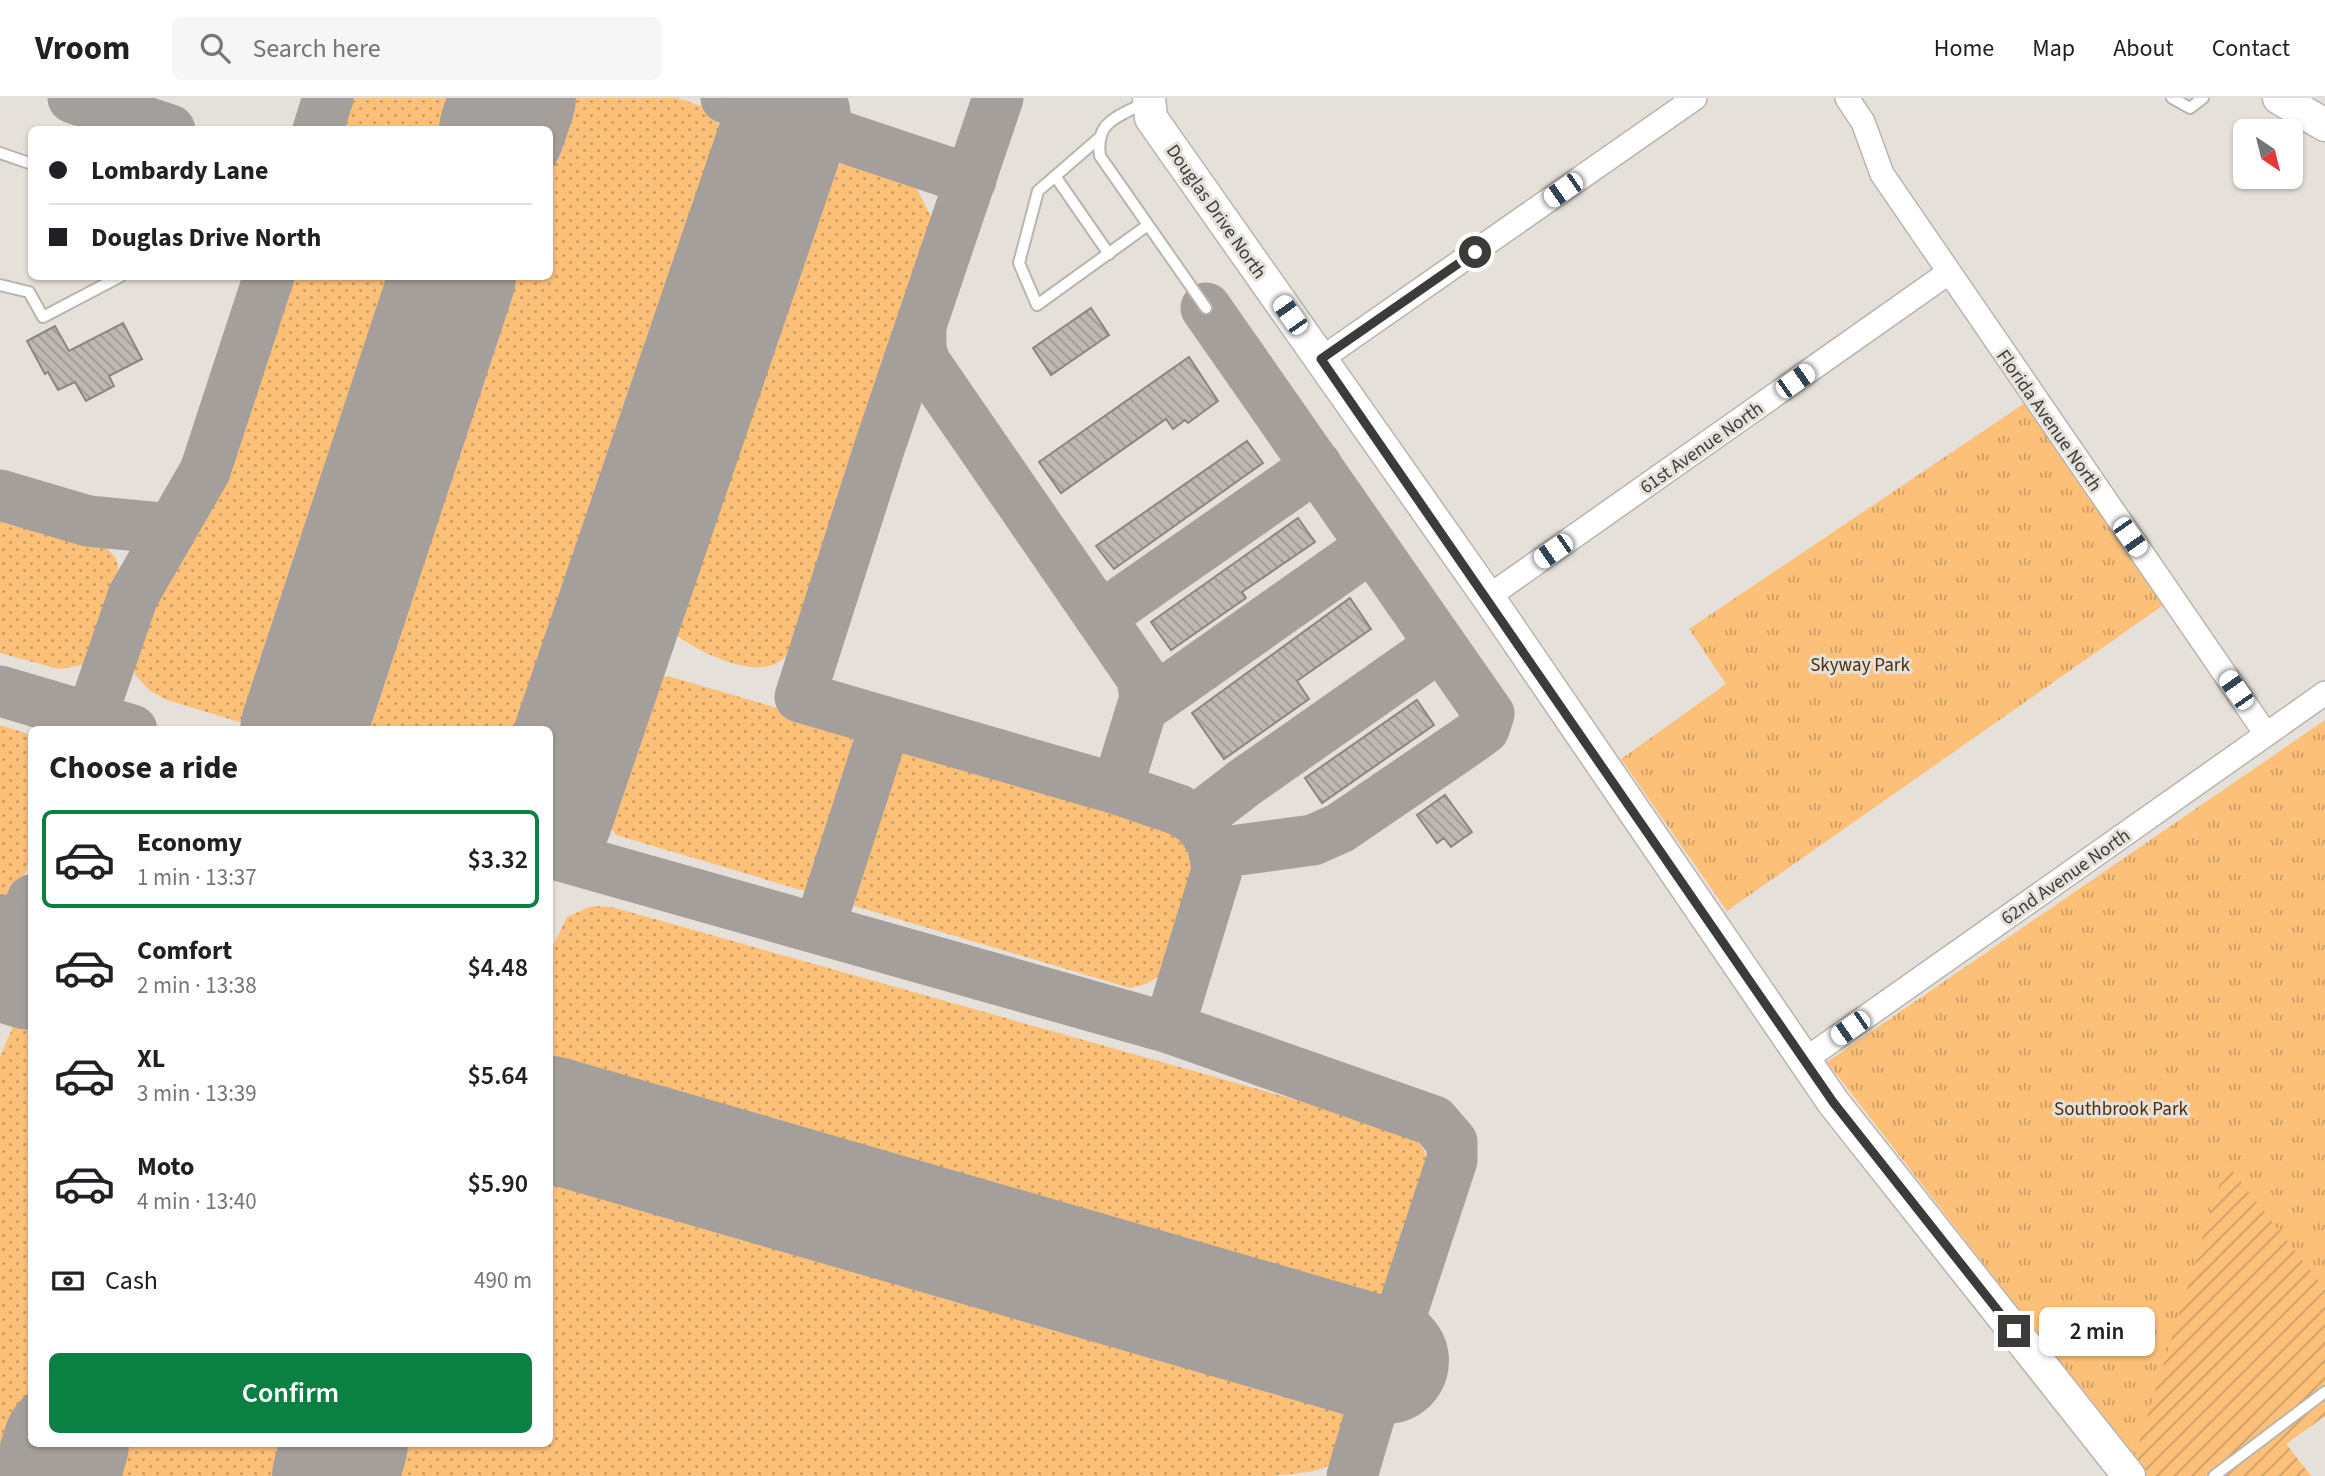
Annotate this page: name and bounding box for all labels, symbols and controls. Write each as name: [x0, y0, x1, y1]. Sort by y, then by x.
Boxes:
search box: [172, 17, 662, 80]
text: Vroom: [35, 25, 130, 72]
icon: search: [196, 29, 234, 67]
text: Search here: [252, 30, 381, 67]
text: Home: [1934, 31, 1994, 66]
text: Map: [2032, 31, 2075, 66]
text: About: [2113, 31, 2174, 66]
text: Contact: [2212, 31, 2290, 66]
north arrow: [2233, 119, 2303, 189]
map controls: [2233, 119, 2303, 189]
street label: Douglas Drive North: [1159, 139, 1272, 285]
text: Lombardy Lane: [91, 152, 268, 189]
car: [1540, 169, 1587, 211]
text: Douglas Drive North: [91, 219, 321, 256]
route start: [1459, 236, 1491, 268]
car: [1270, 292, 1311, 338]
street label: Florida Avenue North: [1990, 344, 2108, 497]
car: [1772, 360, 1819, 402]
street label: 61st Avenue North: [1635, 396, 1769, 501]
car: [2110, 514, 2151, 560]
car: [1530, 530, 1577, 572]
park label: Skyway Park: [1810, 652, 1910, 679]
car: [2216, 667, 2257, 713]
text: Choose a ride: [49, 745, 238, 791]
street label: 62nd Avenue North: [1996, 823, 2136, 932]
text: Economy: [137, 824, 242, 861]
icon: car: [53, 828, 116, 891]
text: $3.32: [467, 841, 528, 878]
text: 1 min · 13:37: [137, 861, 257, 894]
text: Comfort: [137, 932, 232, 969]
icon: car: [53, 936, 116, 999]
text: $4.48: [467, 949, 528, 986]
text: 2 min · 13:38: [137, 969, 257, 1002]
car: [1827, 1007, 1874, 1049]
text: XL: [137, 1040, 165, 1077]
icon: car: [53, 1044, 116, 1107]
text: $5.64: [467, 1057, 528, 1094]
text: 3 min · 13:39: [137, 1077, 257, 1110]
park label: Southbrook Park: [2054, 1096, 2188, 1123]
text: Moto: [137, 1148, 194, 1185]
icon: car: [53, 1152, 116, 1215]
text: $5.90: [467, 1165, 528, 1202]
text: 4 min · 13:40: [137, 1185, 257, 1218]
icon: cash: [49, 1262, 87, 1300]
text: Cash: [105, 1262, 158, 1299]
text: 490 m: [474, 1264, 532, 1297]
callout: 2 min: [2038, 1306, 2154, 1356]
route end: [1998, 1315, 2030, 1347]
text: 2 min: [2070, 1315, 2124, 1348]
button: Confirm: [49, 1353, 532, 1433]

